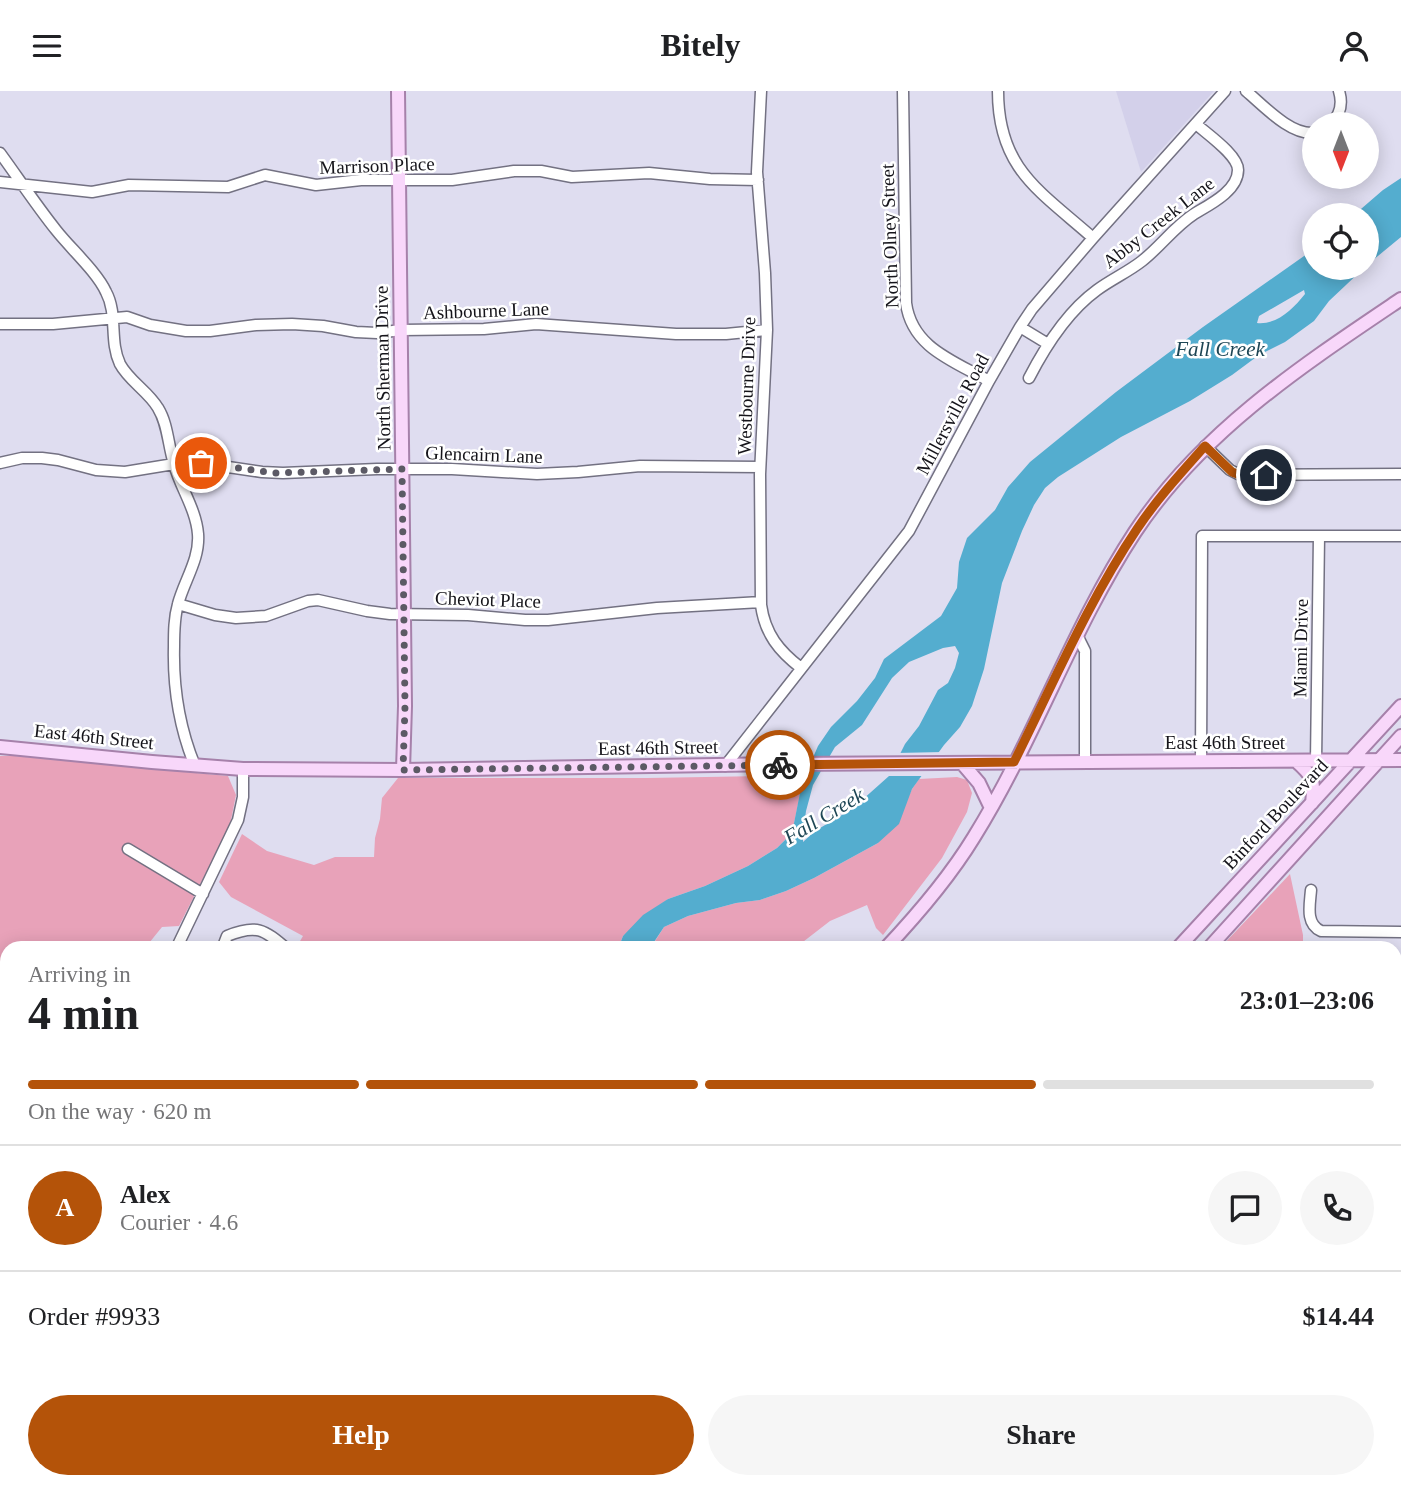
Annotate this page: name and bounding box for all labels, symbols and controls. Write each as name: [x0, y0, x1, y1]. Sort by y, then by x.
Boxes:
icon: menu: [28, 27, 66, 65]
text: Bitely: [661, 27, 740, 63]
icon: person: [1335, 27, 1373, 65]
north arrow: [1302, 112, 1379, 189]
map controls: [1302, 112, 1379, 280]
street label: Marrison Place: [319, 153, 435, 178]
street label: North Olney Street: [876, 163, 903, 309]
street label: Abby Creek Lane: [1099, 173, 1218, 272]
button: locate: [1302, 203, 1379, 280]
street label: North Sherman Drive: [371, 286, 394, 450]
street label: Ashbourne Lane: [423, 298, 549, 323]
street label: Westbourne Drive: [734, 317, 759, 455]
water label: Fall Creek: [1174, 337, 1265, 361]
street label: Millersville Road: [912, 350, 993, 478]
pin: [171, 433, 231, 493]
street label: Glencairn Lane: [425, 442, 543, 467]
icon: bag: [182, 444, 220, 482]
pin: [1236, 445, 1296, 505]
icon: home: [1247, 456, 1285, 494]
street label: Cheviot Place: [435, 587, 541, 612]
street label: Miami Drive: [1289, 598, 1312, 698]
street label: East 46th Street: [33, 720, 156, 753]
courier: [745, 730, 815, 800]
street label: East 46th Street: [1165, 732, 1286, 753]
street label: East 46th Street: [598, 736, 719, 759]
icon: bike: [761, 746, 799, 784]
street label: Binford Boulevard: [1219, 755, 1332, 874]
water label: Fall Creek: [779, 782, 869, 850]
text: Arriving in: [28, 962, 131, 987]
text: 23:01–23:06: [1240, 986, 1374, 1015]
text: 4 min: [28, 988, 139, 1039]
text: On the way · 620 m: [28, 1099, 211, 1124]
button: chat: [1208, 1171, 1282, 1245]
button: phone: [1300, 1171, 1374, 1245]
text: Alex: [120, 1180, 171, 1209]
text: A: [56, 1193, 74, 1222]
text: Courier · 4.6: [120, 1210, 238, 1235]
text: Order #9933: [28, 1302, 160, 1331]
text: $14.44: [1303, 1302, 1374, 1331]
button: Help: [28, 1395, 694, 1475]
button: Share: [708, 1395, 1374, 1475]

